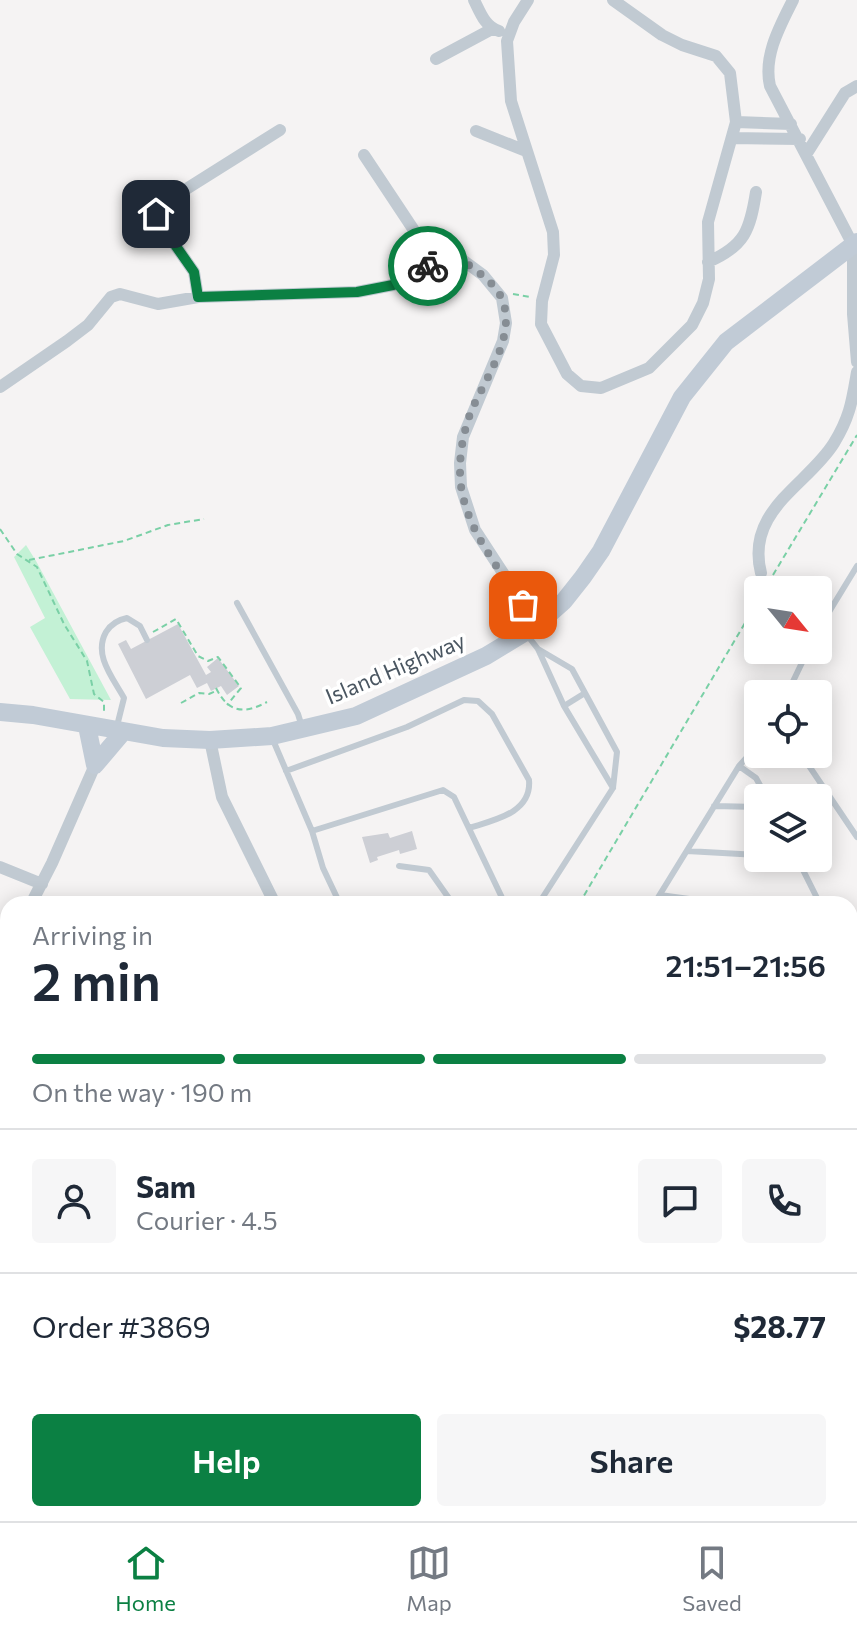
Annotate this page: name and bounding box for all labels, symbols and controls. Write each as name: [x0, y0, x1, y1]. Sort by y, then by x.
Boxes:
pin: [122, 180, 190, 248]
icon: home: [134, 192, 178, 236]
courier: [388, 226, 468, 306]
icon: bike: [406, 244, 450, 288]
pin: [489, 571, 557, 639]
north arrow: [744, 576, 832, 664]
map controls: [744, 576, 832, 872]
icon: bag: [501, 583, 545, 627]
street label: Island Highway: [321, 626, 469, 710]
button: locate: [744, 680, 832, 768]
button: layers: [744, 784, 832, 872]
text: Arriving in: [32, 919, 153, 950]
text: 21:51–21:56: [665, 946, 826, 983]
text: 2 min: [32, 948, 161, 1012]
text: On the way · 190 m: [32, 1076, 252, 1107]
button: person: [32, 1159, 116, 1243]
button: chat: [638, 1159, 722, 1243]
button: phone: [742, 1159, 826, 1243]
text: Sam: [136, 1167, 196, 1204]
text: Courier · 4.5: [136, 1204, 278, 1235]
text: Order #3869: [32, 1307, 211, 1344]
text: $28.77: [733, 1307, 826, 1344]
button: Help: [32, 1414, 421, 1506]
button: Share: [437, 1414, 826, 1506]
tab: Home: [115, 1541, 176, 1616]
tab: Map: [406, 1541, 452, 1616]
tab: Saved: [682, 1541, 742, 1616]

